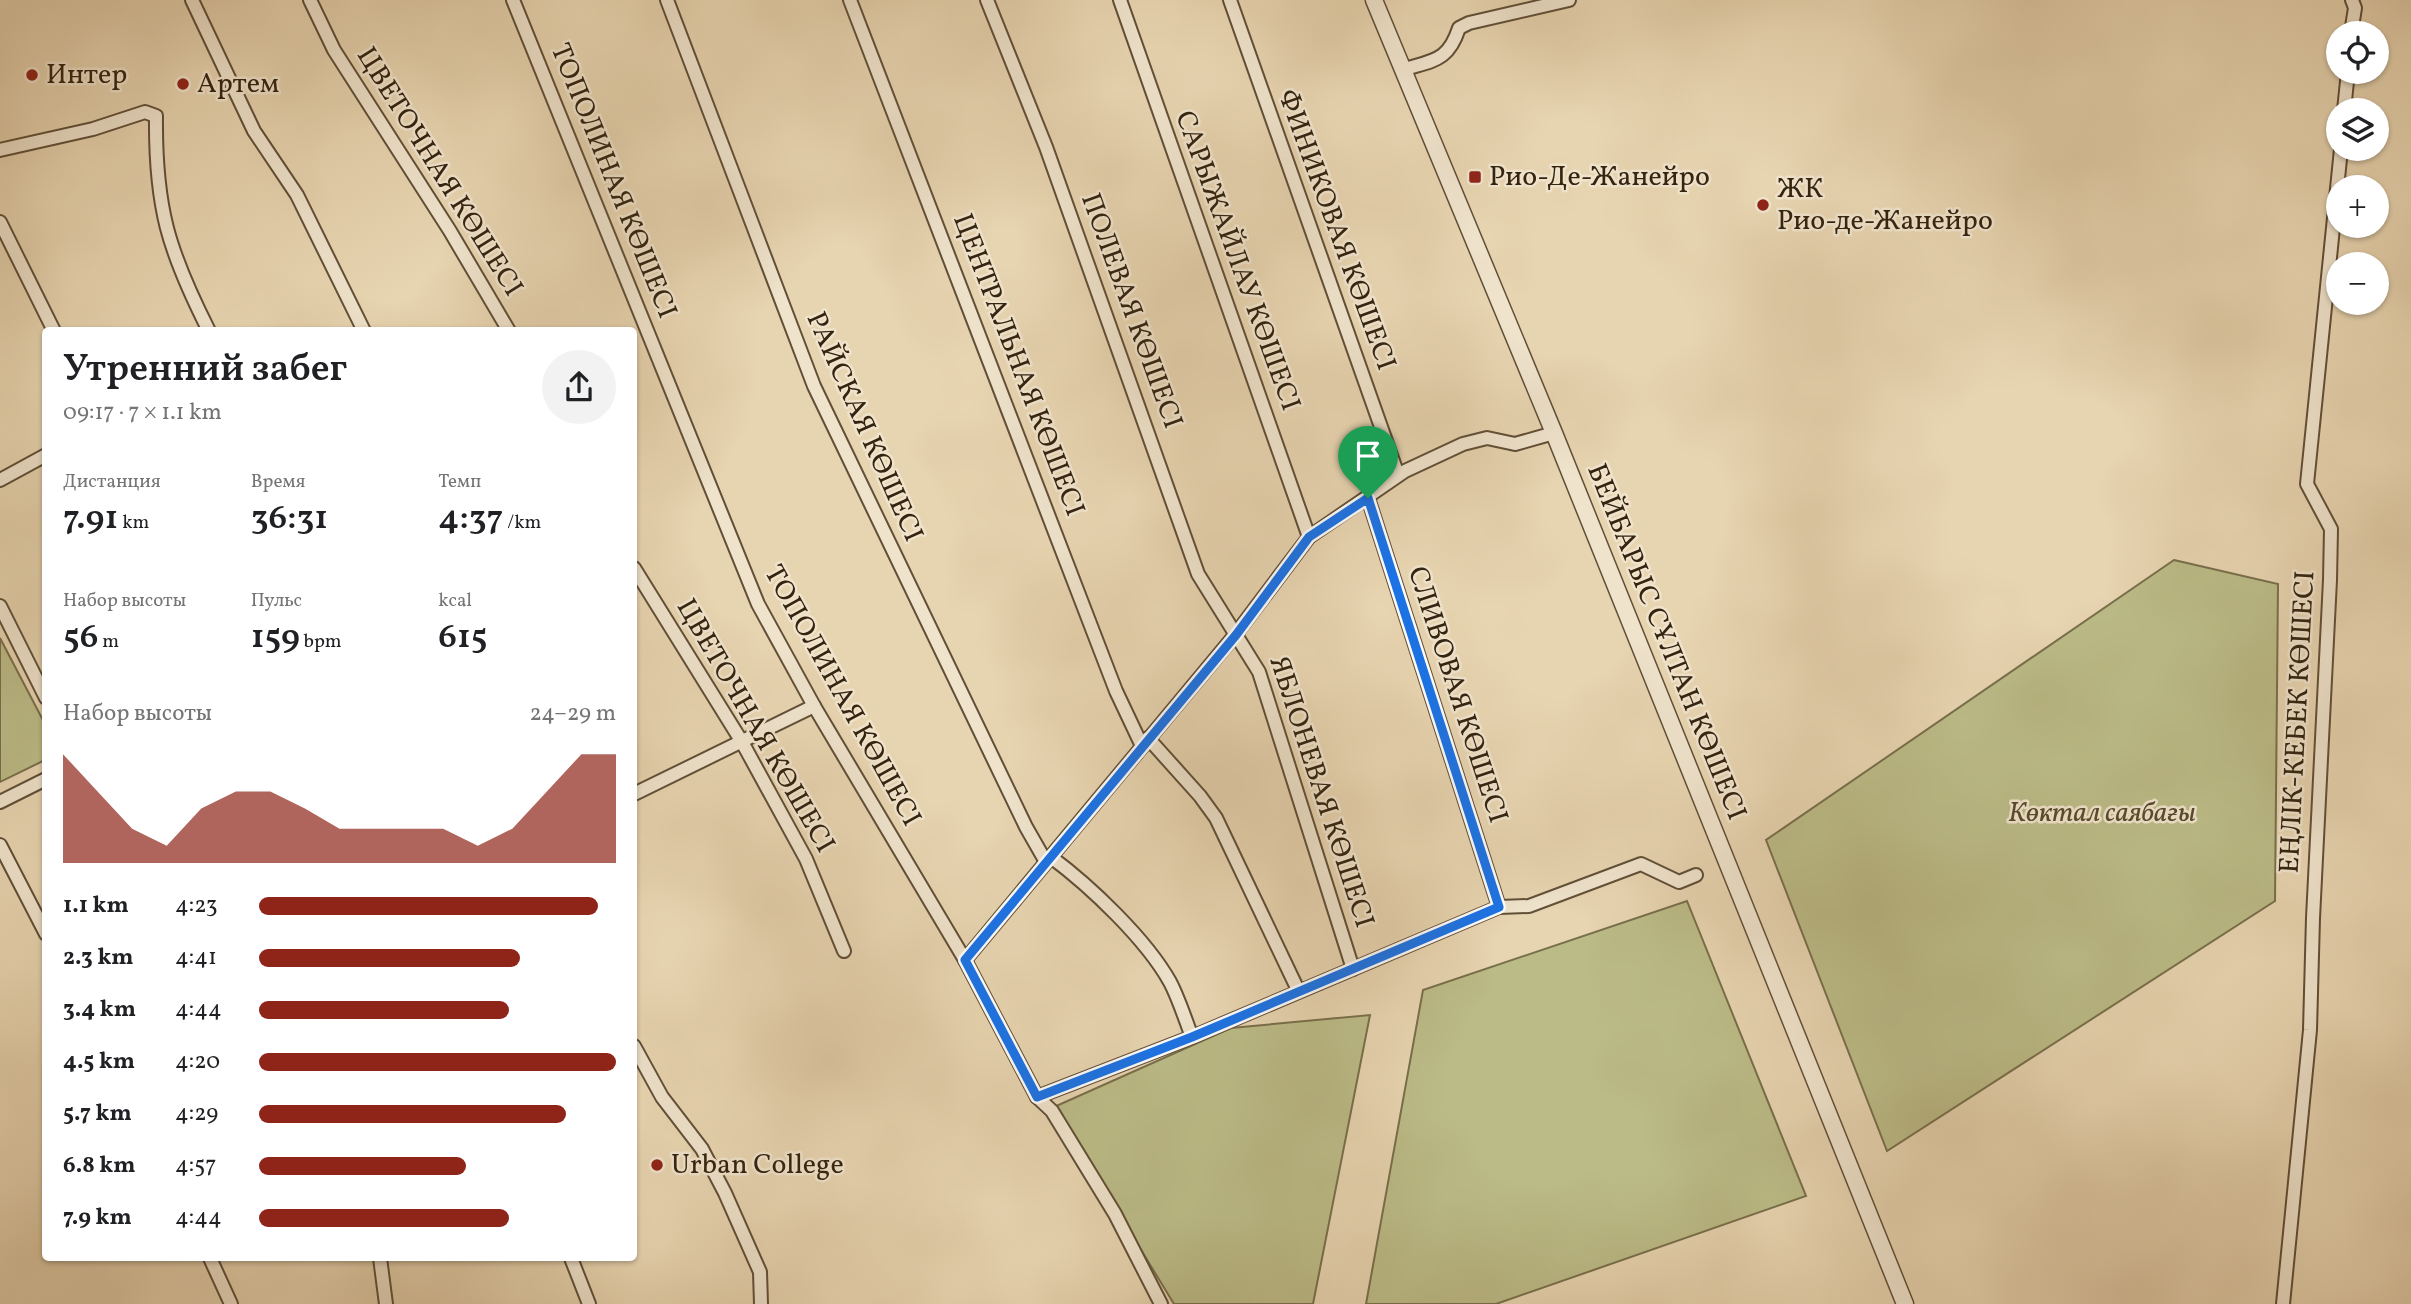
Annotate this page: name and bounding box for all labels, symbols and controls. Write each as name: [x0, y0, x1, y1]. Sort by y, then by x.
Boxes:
map controls: [2326, 21, 2389, 315]
button: locate: [2326, 21, 2389, 84]
street label: ТОПОЛИНАЯ КӨШЕСІ: [540, 38, 686, 324]
street label: ЦВЕТОЧНАЯ КӨШЕСІ: [346, 40, 532, 304]
place label: Интер: [46, 56, 127, 95]
place label: Артем: [197, 65, 279, 104]
marker: Интер: [24, 67, 40, 83]
marker: Артем: [175, 76, 191, 92]
street label: ФИНИКОВАЯ КӨШЕСІ: [1267, 84, 1405, 376]
button: layers: [2326, 98, 2389, 161]
street label: САРЫЖАЙЛАУ КӨШЕСІ: [1165, 106, 1309, 416]
place label: Рио-Де-Жанейро: [1489, 158, 1710, 197]
marker: Рио-Де-Жанейро: [1467, 169, 1483, 185]
place label: ЖК Рио-де-Жанейро: [1777, 170, 1993, 241]
button: +: [2326, 175, 2389, 238]
street label: ПОЛЕВАЯ КӨШЕСІ: [1070, 188, 1192, 434]
marker: ЖК Рио-де-Жанейро: [1755, 197, 1771, 213]
street label: ЦЕНТРАЛЬНАЯ КӨШЕСІ: [942, 208, 1094, 522]
button: −: [2326, 252, 2389, 315]
street label: РАЙСКАЯ КӨШЕСІ: [796, 306, 932, 548]
text: Утренний забег: [63, 344, 347, 397]
button: share: [542, 350, 616, 424]
text: 09:17 · 7 × 1.1 km: [63, 397, 222, 429]
pin: [1338, 426, 1398, 498]
icon: arrive: [1349, 437, 1387, 475]
street label: БЕЙБАРЫС СҰЛТАН КӨШЕСІ: [1576, 458, 1756, 826]
text: Дистанция: [63, 469, 161, 495]
text: Время: [251, 469, 305, 495]
text: Темп: [438, 469, 481, 495]
text: 7.91: [63, 495, 118, 543]
text: 36:31: [251, 495, 328, 543]
text: 4:37: [438, 495, 503, 543]
text: km: [118, 510, 149, 536]
text: /km: [503, 510, 541, 536]
street label: ТОПОЛИНАЯ КӨШЕСІ: [754, 558, 930, 834]
street label: СЛИВОВАЯ КӨШЕСІ: [1397, 562, 1517, 828]
street label: ЕҢЛІК-КЕБЕК КӨШЕСІ: [2271, 570, 2325, 874]
text: Набор высоты: [63, 588, 186, 614]
text: Пульс: [251, 588, 302, 614]
text: kcal: [438, 588, 472, 614]
street label: ЦВЕТОЧНАЯ КӨШЕСІ: [666, 592, 844, 860]
text: 56: [63, 614, 98, 662]
text: 159: [251, 614, 300, 662]
text: 615: [438, 614, 488, 662]
text: m: [98, 629, 119, 655]
text: bpm: [300, 629, 342, 655]
street label: ЯБЛОНЕВАЯ КӨШЕСІ: [1259, 651, 1383, 933]
text: Набор высоты: [63, 698, 212, 730]
text: 24–29 m: [529, 698, 616, 730]
park label: Көктал саябағы: [2008, 794, 2196, 833]
text: 1.1 km: [63, 890, 129, 922]
text: 4:23: [175, 890, 218, 922]
text: 2.3 km: [63, 942, 134, 974]
text: 4:41: [175, 942, 217, 974]
text: 3.4 km: [63, 994, 136, 1026]
text: 4:44: [175, 994, 222, 1026]
text: 4.5 km: [63, 1046, 135, 1078]
text: 4:20: [175, 1046, 220, 1078]
text: 5.7 km: [63, 1098, 132, 1130]
text: 4:29: [175, 1098, 218, 1130]
place label: Urban College: [671, 1146, 844, 1185]
text: 6.8 km: [63, 1150, 135, 1182]
text: 4:57: [175, 1150, 216, 1182]
marker: Urban College: [649, 1157, 665, 1173]
text: 7.9 km: [63, 1202, 132, 1234]
text: 4:44: [175, 1202, 222, 1234]

